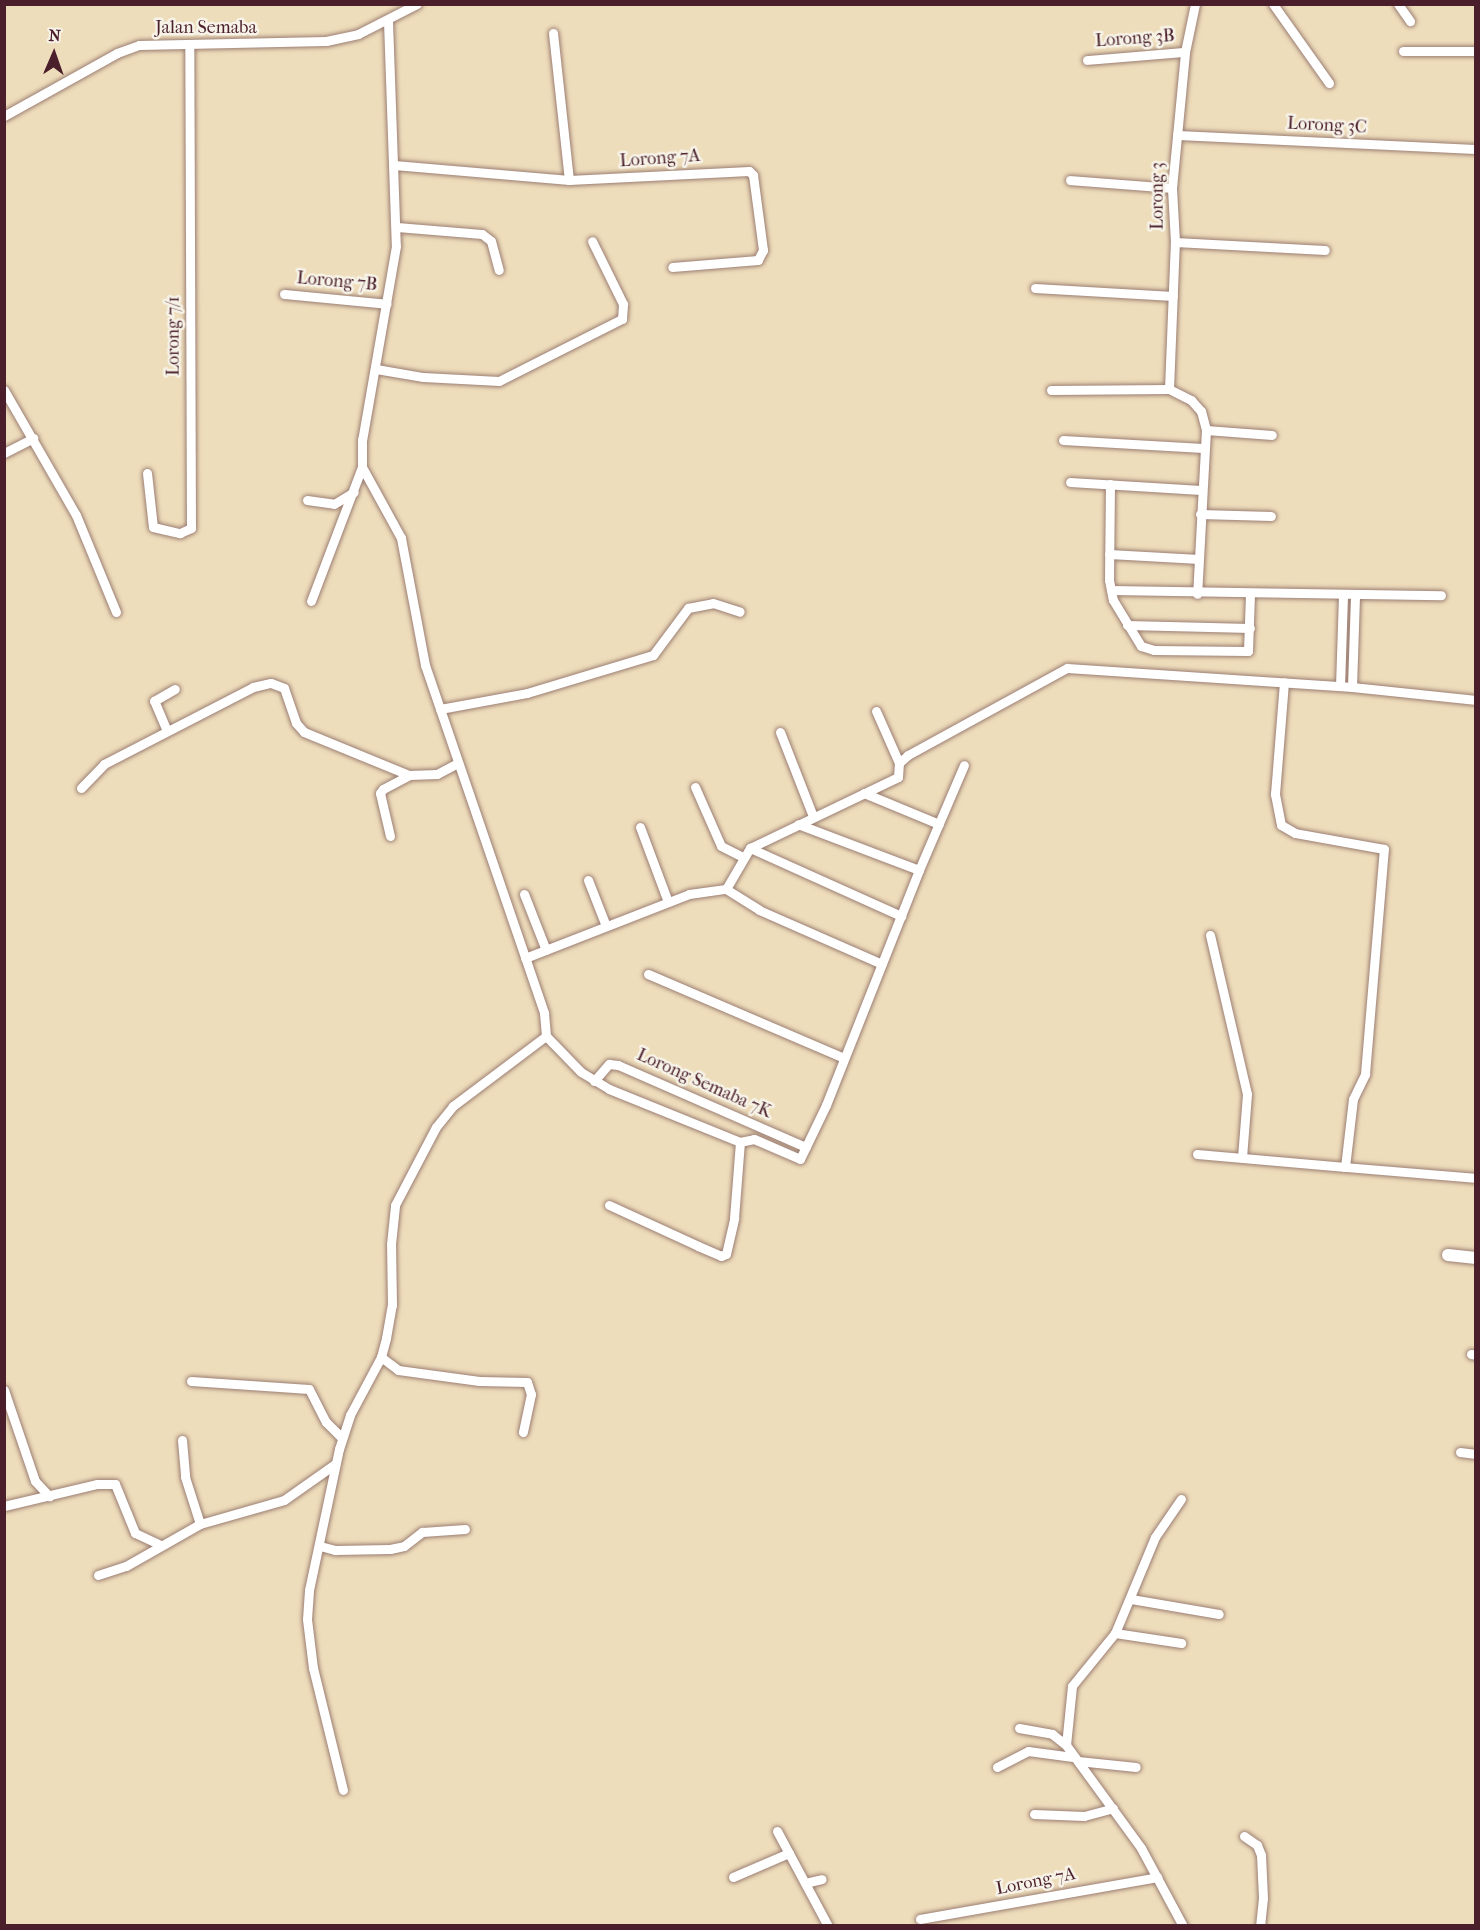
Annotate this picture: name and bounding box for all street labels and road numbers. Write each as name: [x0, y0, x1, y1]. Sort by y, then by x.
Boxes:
street label: Jalan Semaba: [155, 17, 257, 39]
street label: Lorong 3B: [1095, 25, 1175, 53]
street label: Lorong 3C: [1287, 113, 1367, 139]
street label: Lorong 7A: [619, 145, 701, 173]
street label: Lorong 3: [1147, 162, 1169, 230]
street label: Lorong 7B: [296, 268, 378, 296]
street label: Lorong 7/1: [163, 296, 185, 376]
street label: Lorong Semaba 7K: [633, 1045, 775, 1123]
street label: Lorong 7A: [994, 1864, 1078, 1900]

